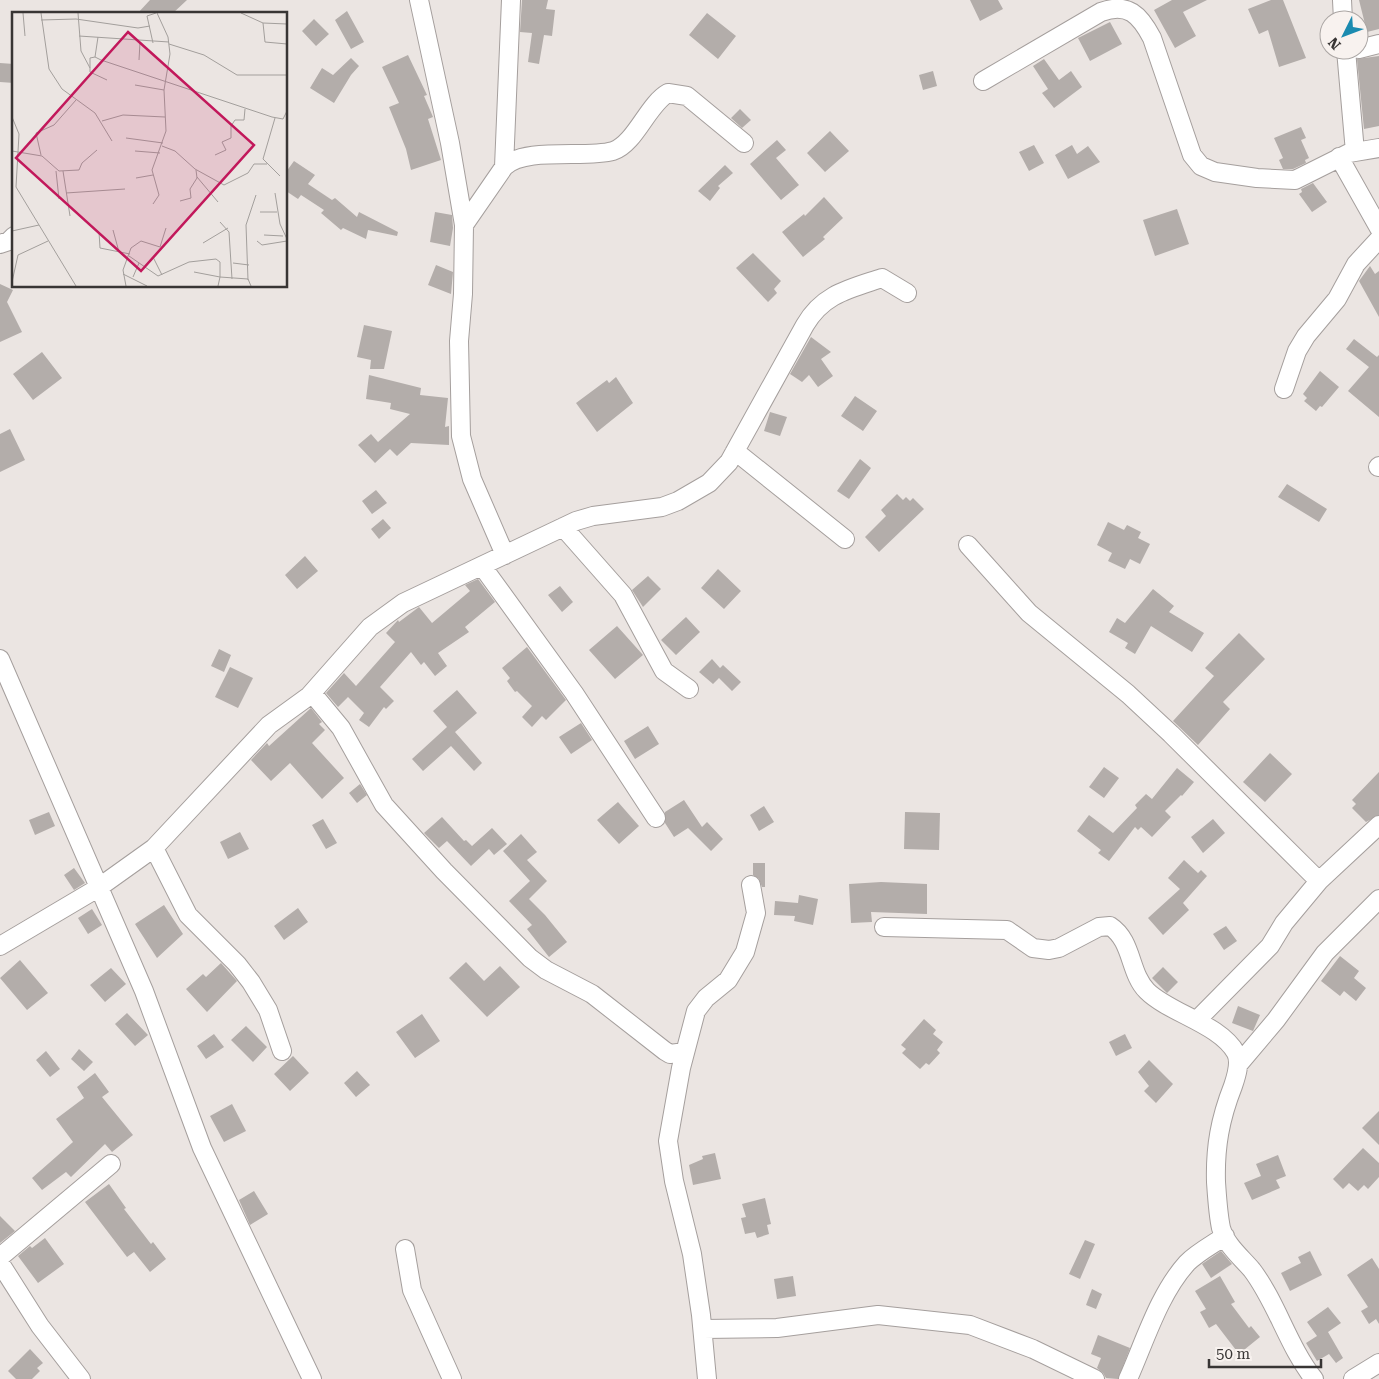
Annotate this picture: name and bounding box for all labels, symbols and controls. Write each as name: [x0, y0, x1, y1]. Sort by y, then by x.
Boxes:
north arrow: [1319, 10, 1369, 60]
inset map: [12, 12, 288, 288]
text: N: [1325, 34, 1344, 53]
scale bar: [1209, 1336, 1322, 1368]
text: 50 m: [1216, 1345, 1251, 1363]

